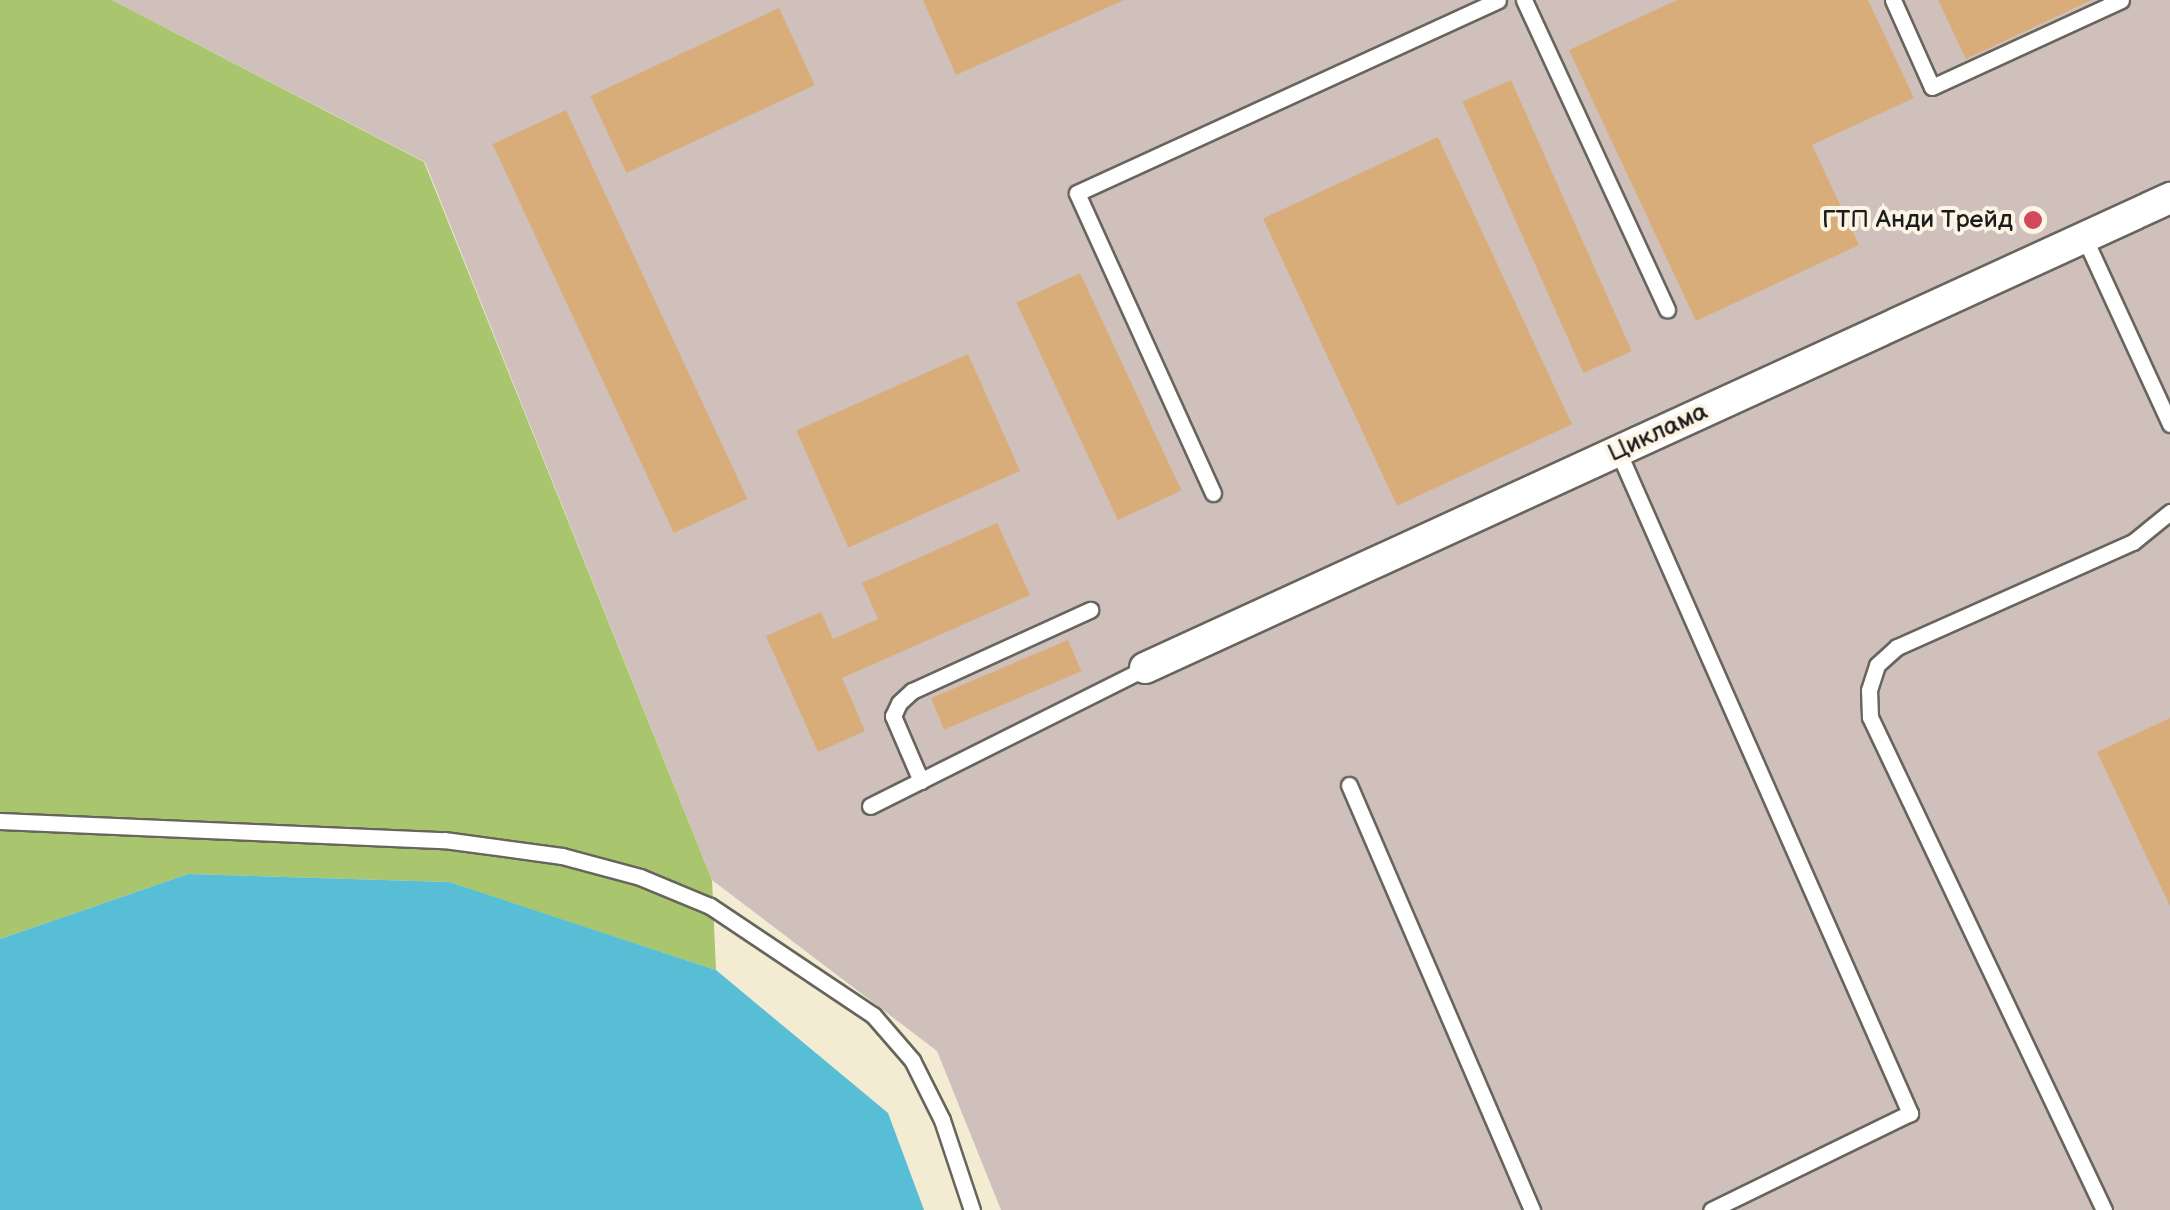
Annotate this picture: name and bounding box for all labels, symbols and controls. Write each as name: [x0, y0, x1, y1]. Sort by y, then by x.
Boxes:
place label: ГТП Анди Трейд: [1822, 205, 2013, 235]
marker: ГТП Анди Трейд: [2022, 209, 2044, 231]
street label: Циклама: [1603, 397, 1713, 469]

